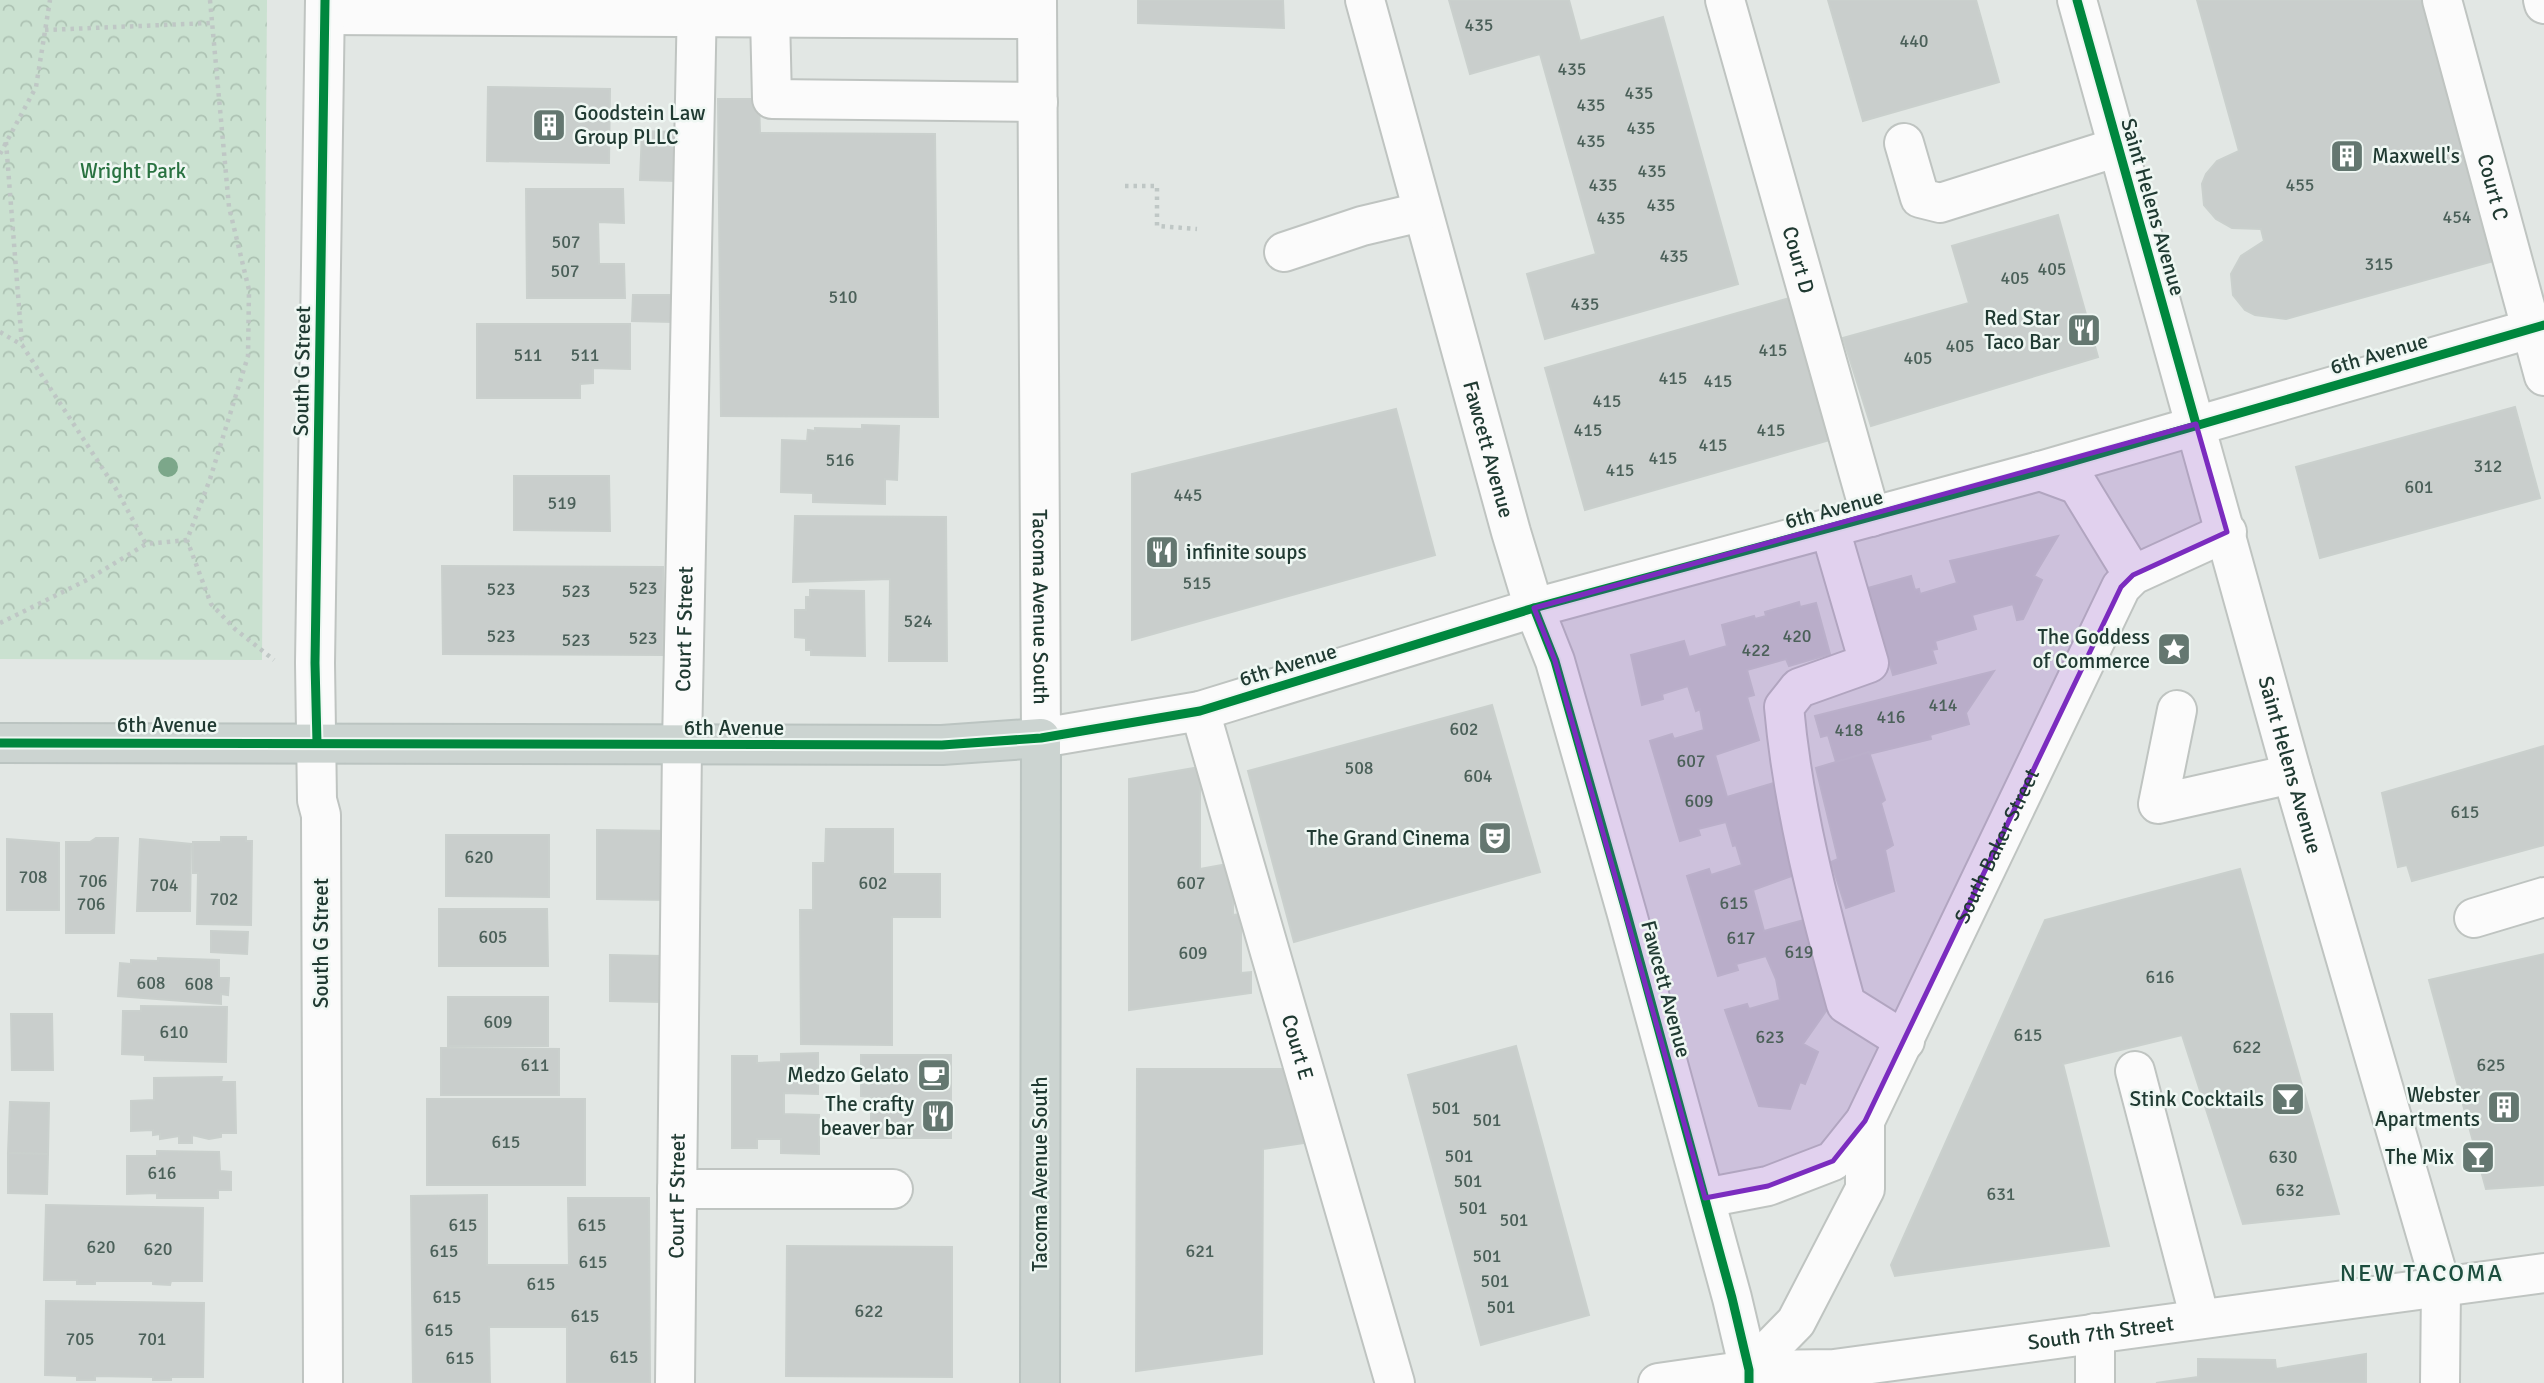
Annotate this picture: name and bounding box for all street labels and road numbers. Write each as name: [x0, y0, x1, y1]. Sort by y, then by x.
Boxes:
street label: Saint Helens Avenue: [2115, 115, 2191, 299]
street label: Court C: [2471, 151, 2514, 223]
street label: Court D: [1777, 223, 1820, 296]
street label: South G Street: [288, 306, 316, 436]
street label: 6th Avenue: [2327, 328, 2431, 380]
street label: Fawcett Avenue: [1457, 378, 1520, 521]
street label: 6th Avenue: [1782, 483, 1886, 535]
street label: Tacoma Avenue South: [1027, 509, 1054, 705]
street label: Court F Street: [670, 566, 699, 692]
street label: 6th Avenue: [1236, 638, 1340, 692]
street label: Saint Helens Avenue: [2252, 673, 2328, 857]
street label: 6th Avenue: [117, 712, 217, 738]
street label: 6th Avenue: [684, 715, 784, 741]
street label: South Baker Street: [1949, 764, 2045, 928]
street label: South G Street: [308, 878, 334, 1008]
street label: Fawcett Avenue: [1635, 918, 1697, 1060]
street label: Court E: [1276, 1011, 1319, 1083]
street label: Tacoma Avenue South: [1027, 1076, 1053, 1272]
street label: Court F Street: [663, 1133, 691, 1259]
street label: South 7th Street: [2026, 1310, 2175, 1356]

